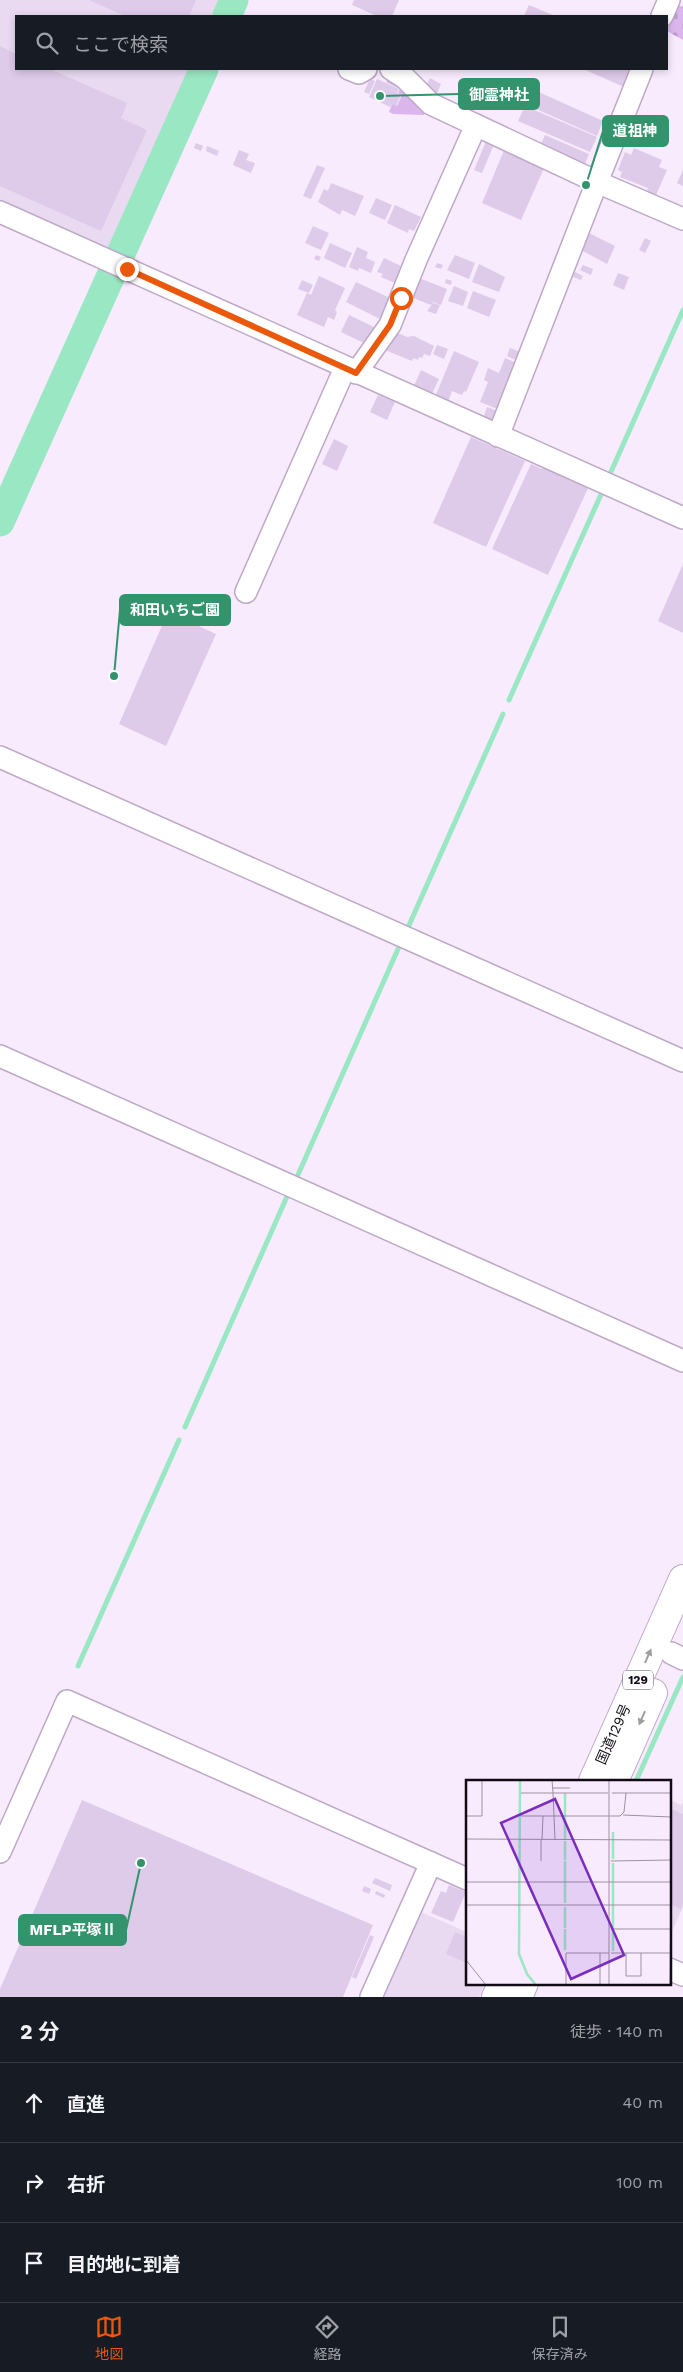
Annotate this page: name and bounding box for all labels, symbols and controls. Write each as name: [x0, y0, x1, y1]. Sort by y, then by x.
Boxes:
search box: [15, 15, 668, 70]
icon: search: [33, 29, 61, 57]
text: ここで検索: [73, 33, 168, 56]
callout: 御霊神社: [459, 79, 539, 109]
text: 御霊神社: [469, 86, 529, 104]
callout: 道祖神: [603, 116, 668, 146]
text: 道祖神: [612, 122, 658, 140]
route end: [116, 258, 139, 281]
route start: [390, 287, 413, 310]
callout: 和田いちご園: [120, 595, 230, 625]
text: 和田いちご園: [130, 601, 220, 619]
one-way arrow: [645, 1649, 653, 1663]
road number: 129: [623, 1670, 653, 1690]
street label: 国道129号: [593, 1701, 633, 1767]
one-way arrow: [637, 1711, 645, 1725]
inset map: [466, 1780, 670, 1984]
callout: MFLP平塚Ⅱ: [19, 1915, 126, 1945]
text: MFLP平塚Ⅱ: [30, 1921, 116, 1939]
text: 2 分: [20, 2019, 60, 2044]
text: 徒歩 · 140 m: [570, 2022, 663, 2041]
icon: ahead: [20, 2089, 48, 2117]
text: 直進: [67, 2093, 105, 2116]
text: 40 m: [623, 2093, 663, 2112]
icon: right: [20, 2169, 48, 2197]
text: 右折: [67, 2173, 105, 2196]
text: 100 m: [616, 2173, 663, 2192]
icon: arrive: [20, 2249, 48, 2277]
text: 目的地に到着: [67, 2253, 181, 2276]
tab: 地図: [95, 2313, 123, 2363]
tab: 経路: [313, 2313, 341, 2363]
tab: 保存済み: [532, 2313, 588, 2363]

